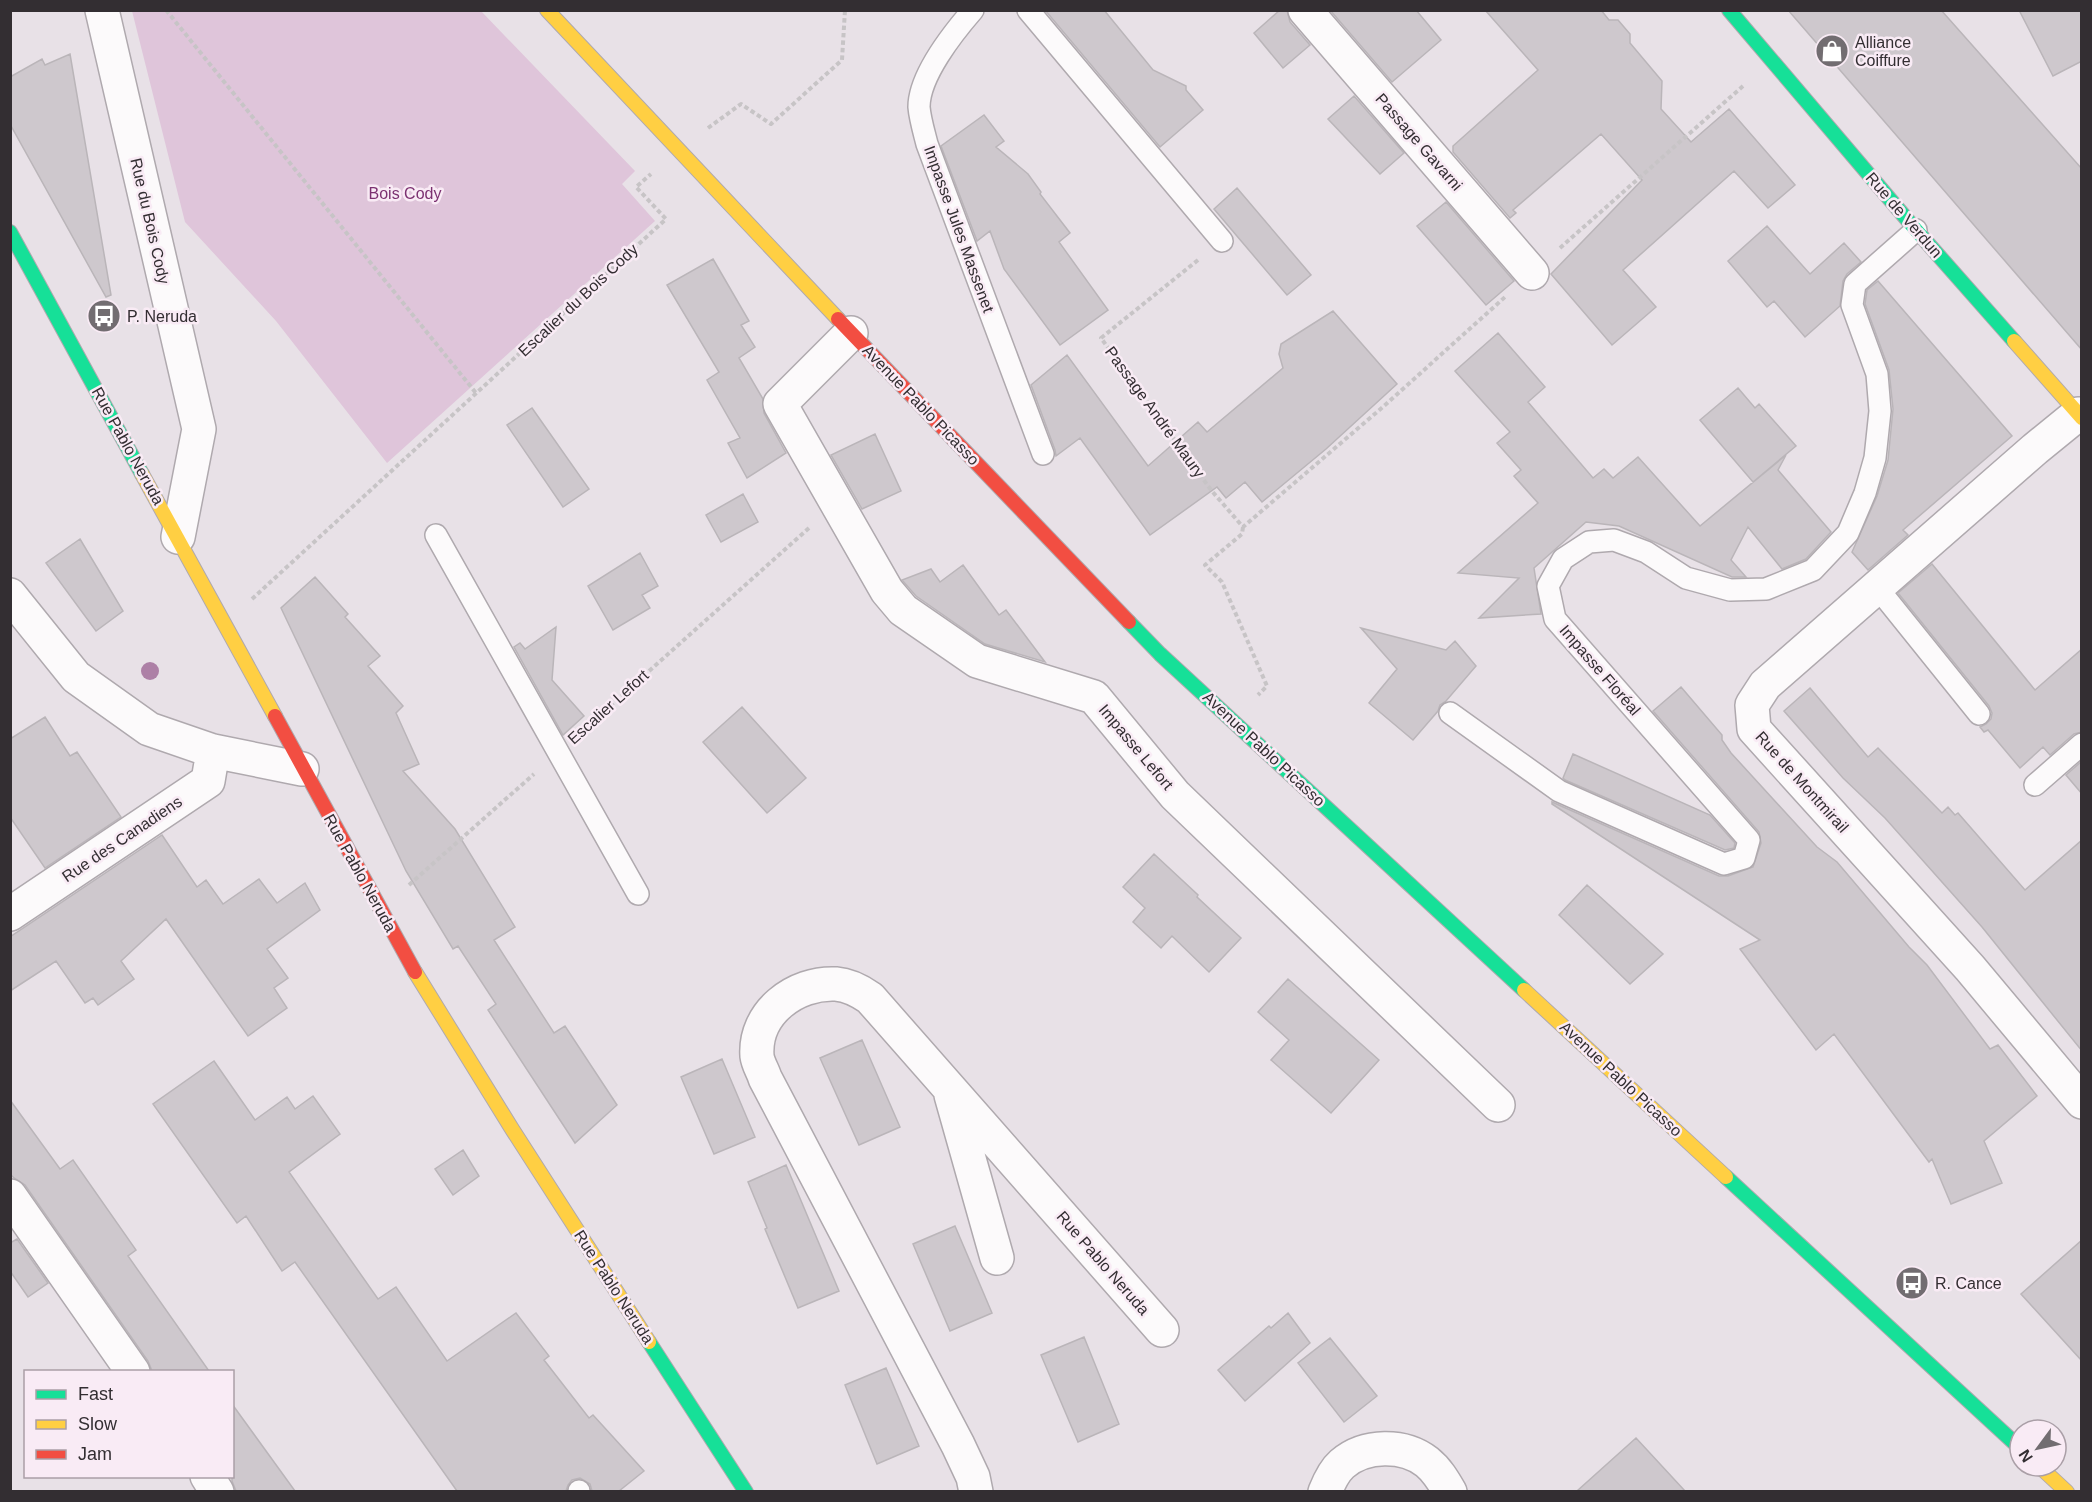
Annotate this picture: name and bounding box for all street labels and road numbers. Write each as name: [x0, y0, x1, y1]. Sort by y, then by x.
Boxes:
street label: Passage Gavarni: [1372, 90, 1466, 194]
street label: Impasse Jules Massenet: [921, 143, 997, 315]
street label: Rue du Bois Cody: [127, 156, 173, 286]
street label: Rue de Verdun: [1863, 169, 1945, 261]
street label: Escalier du Bois Cody: [515, 240, 641, 360]
street label: Avenue Pablo Picasso: [859, 342, 983, 468]
street label: Passage André Maury: [1102, 343, 1208, 481]
street label: Rue Pablo Neruda: [89, 384, 167, 508]
street label: Impasse Floréal: [1556, 621, 1644, 719]
street label: Escalier Lefort: [564, 666, 652, 748]
street label: Avenue Pablo Picasso: [1200, 688, 1328, 810]
street label: Impasse Lefort: [1095, 701, 1177, 793]
street label: Rue de Montmirail: [1752, 728, 1852, 836]
street label: Rue des Canadiens: [59, 793, 185, 885]
street label: Rue Pablo Neruda: [321, 811, 399, 935]
street label: Avenue Pablo Picasso: [1557, 1018, 1685, 1140]
street label: Rue Pablo Neruda: [1053, 1208, 1153, 1318]
street label: Rue Pablo Neruda: [571, 1227, 657, 1347]

